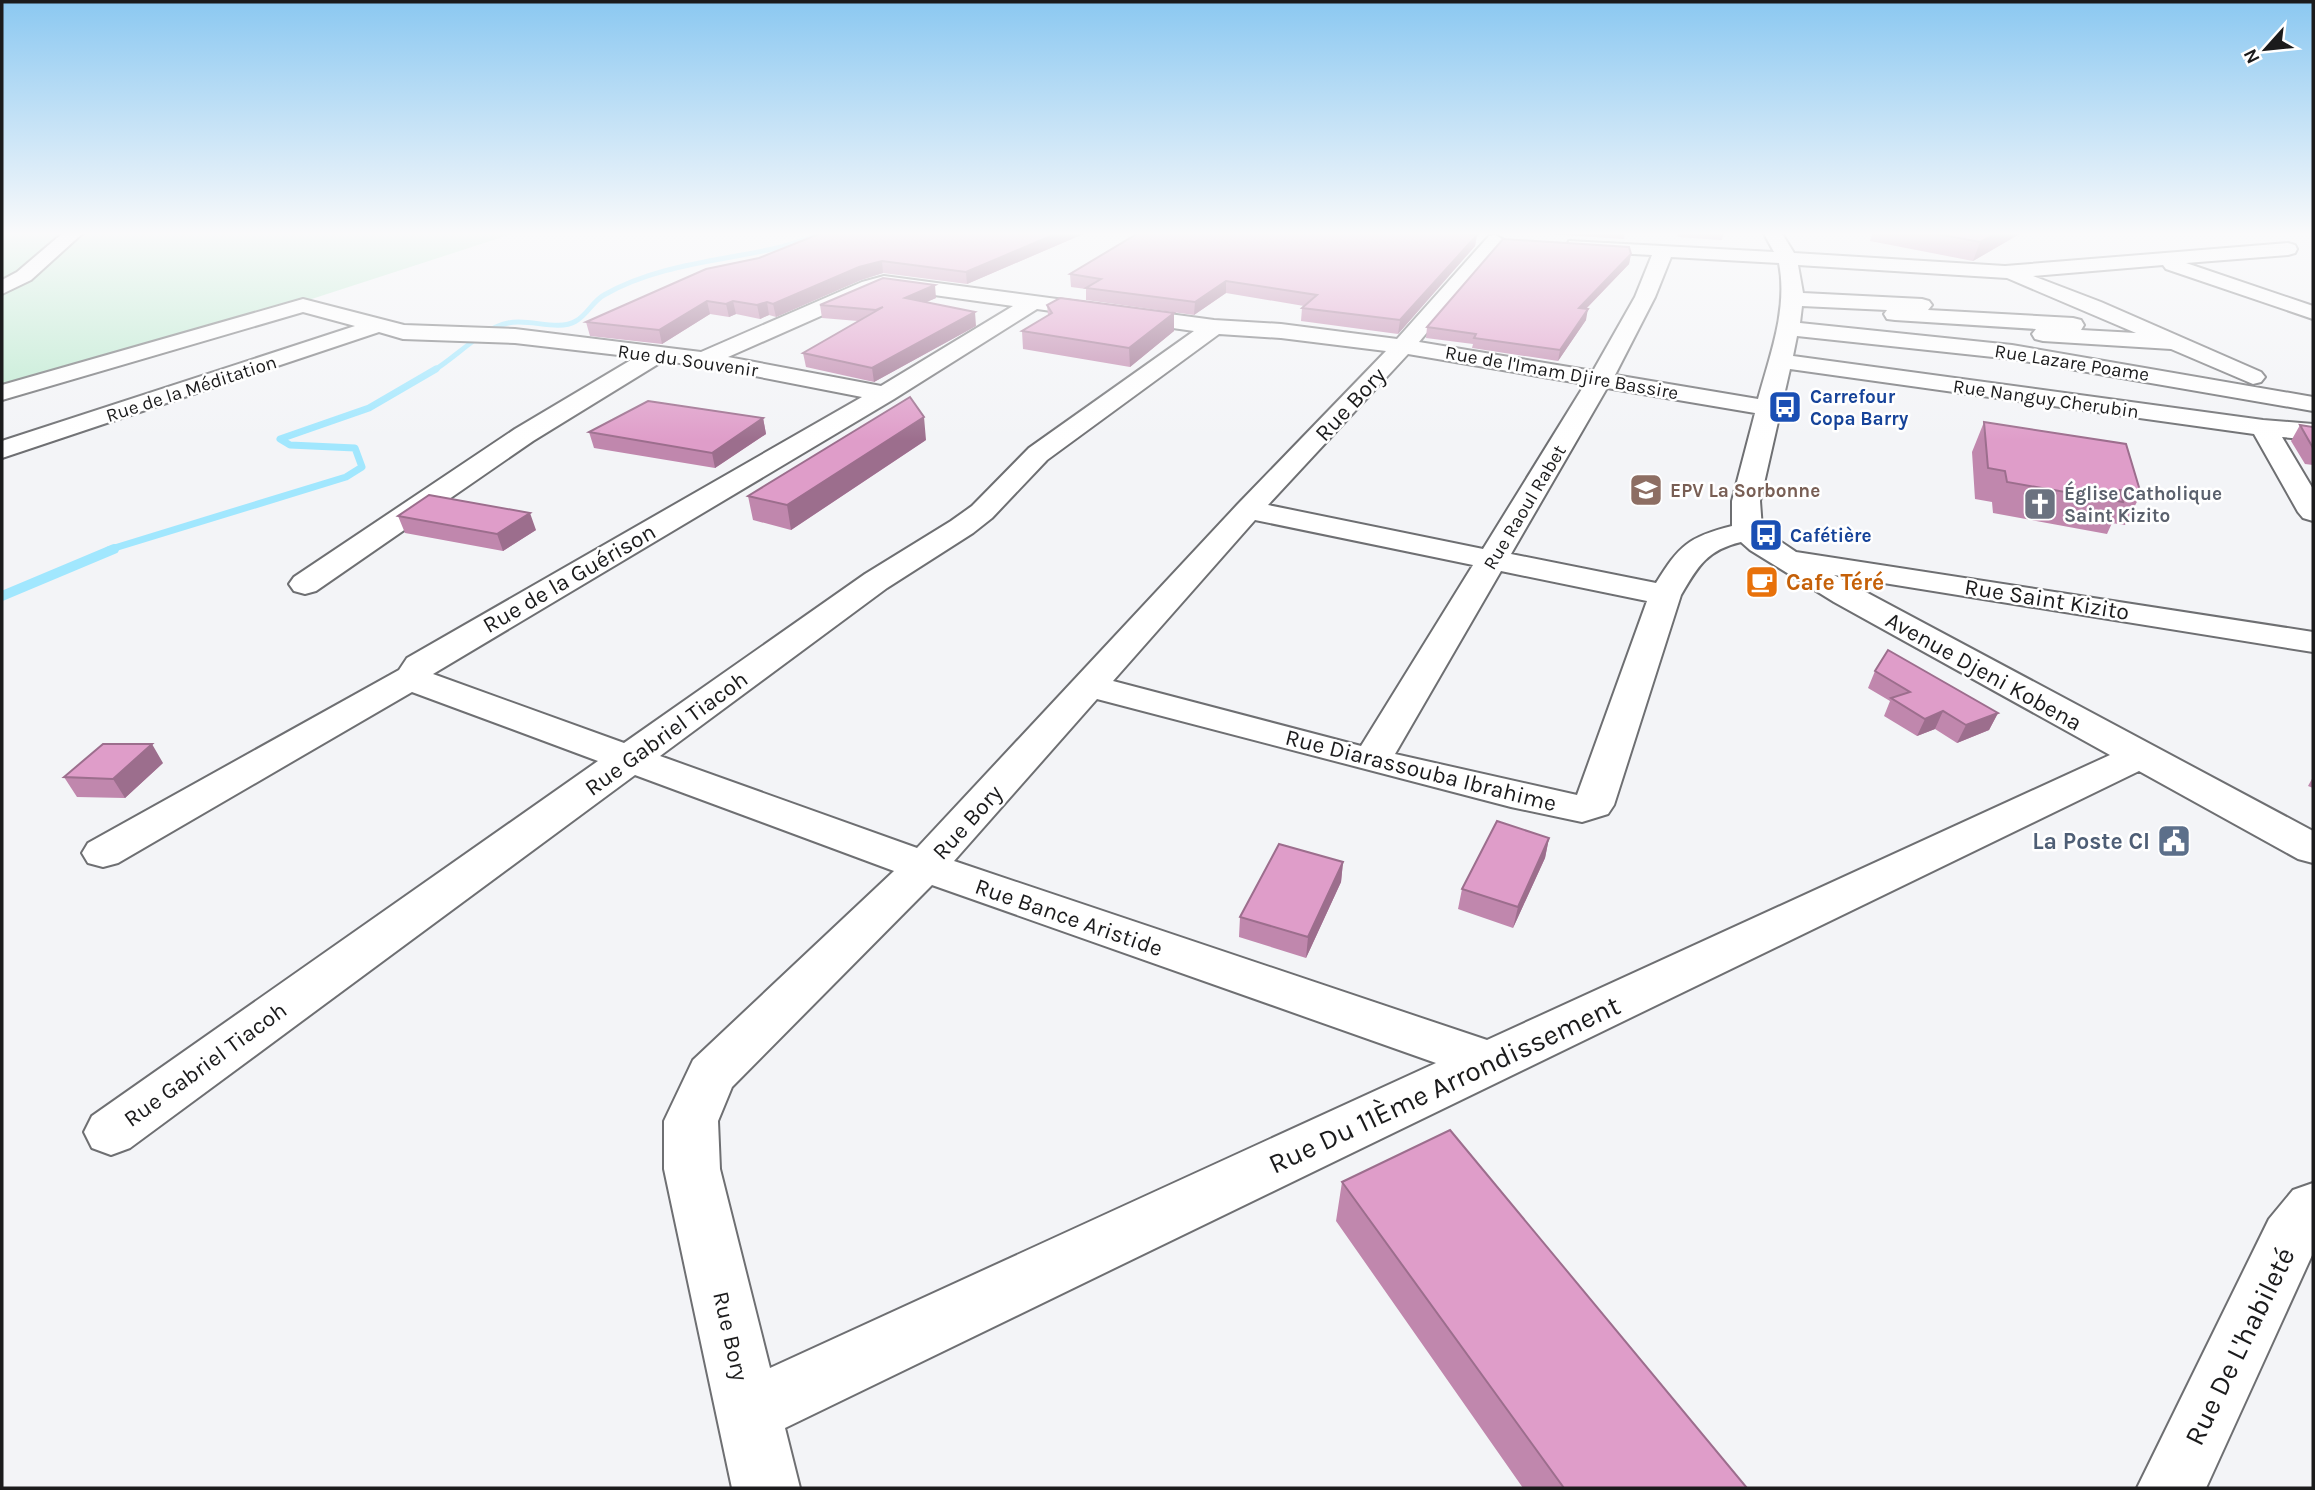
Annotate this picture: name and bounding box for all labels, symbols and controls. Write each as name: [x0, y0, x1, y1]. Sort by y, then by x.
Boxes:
north arrow: [2231, 14, 2301, 84]
text: N: [2239, 45, 2265, 67]
street label: Rue du Souvenir: [616, 340, 760, 382]
street label: Rue Lazare Poame: [1993, 340, 2151, 386]
street label: Rue de l'Imam Djire Bassire: [1443, 342, 1680, 404]
street label: Rue de la Méditation: [103, 351, 279, 427]
street label: Rue Bory: [1309, 362, 1392, 447]
street label: Rue Nanguy Cherubin: [1951, 375, 2140, 423]
place label: Carrefour Copa Barry: [1810, 386, 1909, 430]
bus stop icon: Carrefour Copa Barry: [1766, 388, 1804, 426]
street label: Rue Raoul Rabet: [1479, 441, 1571, 574]
school or university icon: EPV La Sorbonne: [1627, 471, 1665, 509]
place label: EPV La Sorbonne: [1670, 480, 1820, 502]
place label: Église Catholique Saint Kizito: [2064, 480, 2222, 527]
church icon: Église Catholique Saint Kizito: [2021, 485, 2059, 523]
bus stop icon: Cafétière: [1747, 516, 1785, 554]
street label: Rue de la Guérison: [478, 518, 660, 639]
place label: Cafétière: [1790, 525, 1872, 547]
cafe icon: Cafe Téré: [1743, 563, 1781, 601]
place label: Cafe Téré: [1786, 569, 1884, 596]
street label: Rue Saint Kizito: [1963, 573, 2131, 626]
street label: Avenue Djeni Kobena: [1881, 606, 2087, 737]
street label: Rue Gabriel Tiacoh: [580, 665, 753, 802]
street label: Rue Diarassouba Ibrahime: [1283, 724, 1559, 817]
street label: Rue Bory: [927, 779, 1008, 865]
public building icon: La Poste CI: [2155, 822, 2193, 860]
place label: La Poste CI: [2032, 828, 2150, 855]
street label: Rue Bance Aristide: [971, 873, 1166, 962]
street label: Rue Du 11Ème Arrondissement: [1263, 987, 1625, 1181]
street label: Rue Gabriel Tiacoh: [119, 996, 292, 1133]
street label: Rue De L'habileté: [2177, 1242, 2302, 1450]
street label: Rue Bory: [707, 1289, 754, 1384]

